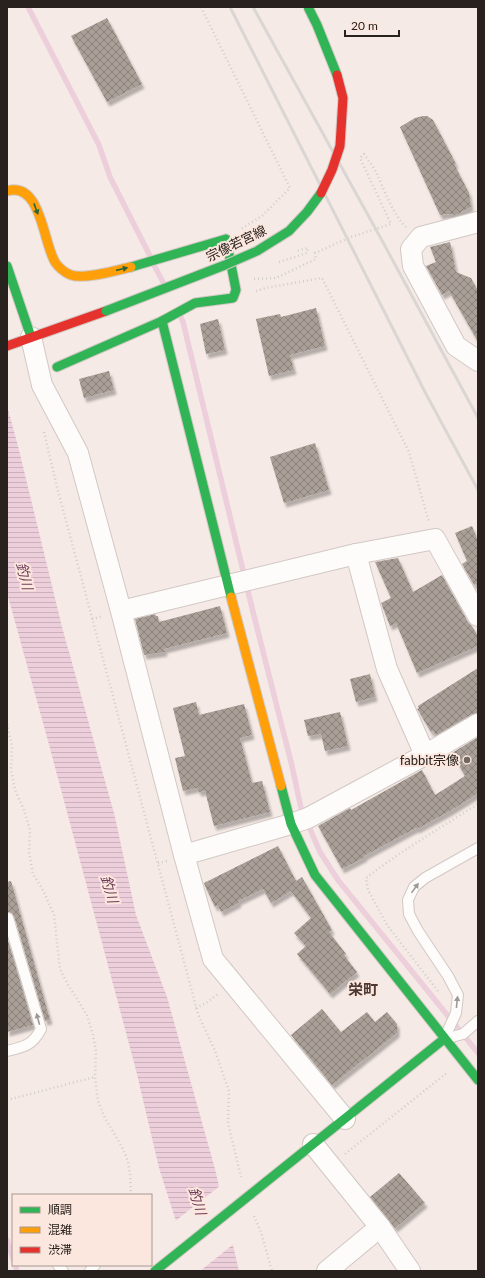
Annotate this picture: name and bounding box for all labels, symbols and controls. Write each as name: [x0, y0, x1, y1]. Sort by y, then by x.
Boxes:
scale bar: [345, 12, 399, 38]
text: 20 m: [351, 18, 378, 33]
one-way arrow: [34, 203, 40, 215]
street label: 宗像若宮線: [203, 222, 269, 264]
one-way arrow: [116, 266, 129, 272]
water label: 釣川: [13, 560, 37, 594]
place label: fabbit宗像: [400, 752, 459, 768]
marker: fabbit宗像: [462, 755, 472, 765]
water label: 釣川: [98, 873, 123, 907]
one-way arrow: [411, 883, 419, 894]
district label: 栄町: [348, 980, 378, 998]
one-way arrow: [454, 996, 461, 1008]
one-way arrow: [35, 1013, 41, 1025]
water label: 釣川: [186, 1185, 211, 1219]
legend: [12, 1194, 152, 1266]
text: 順調: [48, 1202, 72, 1217]
text: 混雑: [48, 1222, 72, 1237]
text: 渋滞: [48, 1242, 72, 1257]

